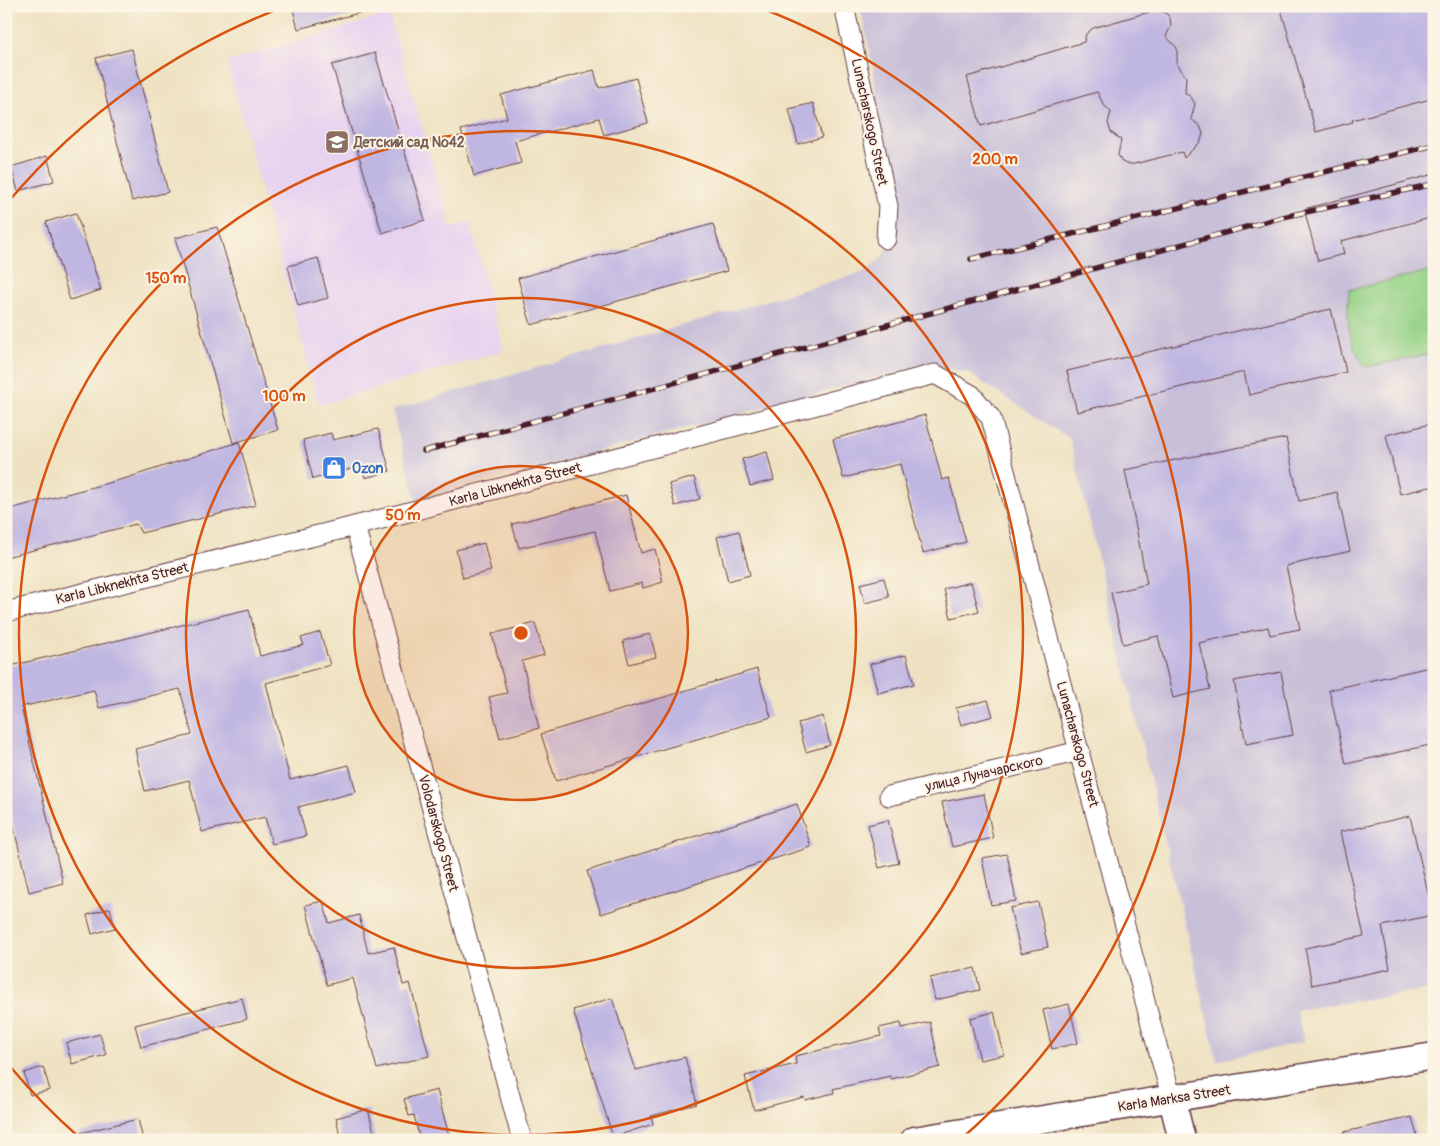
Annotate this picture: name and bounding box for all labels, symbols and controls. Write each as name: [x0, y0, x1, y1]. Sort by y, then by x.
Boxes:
street label: Lunacharskogo Street: [848, 57, 891, 188]
school or university icon: Детский сад №42: [324, 129, 350, 155]
place label: Детский сад №42: [353, 134, 465, 151]
text: 200 m: [972, 150, 1018, 169]
text: 150 m: [146, 269, 186, 288]
text: 100 m: [263, 387, 305, 406]
shop icon: Ozon: [321, 455, 347, 481]
street label: Karla Libknekhta Street: [447, 459, 584, 510]
place label: Ozon: [352, 460, 384, 477]
text: 50 m: [386, 506, 420, 525]
street label: Karla Libknekhta Street: [54, 559, 191, 608]
centre of rings: [512, 624, 530, 642]
street label: Lunacharskogo Street: [1053, 679, 1103, 809]
street label: улица Луначарского: [923, 752, 1045, 796]
street label: Volodarskogo Street: [415, 773, 462, 894]
street label: Karla Marksa Street: [1116, 1081, 1232, 1116]

